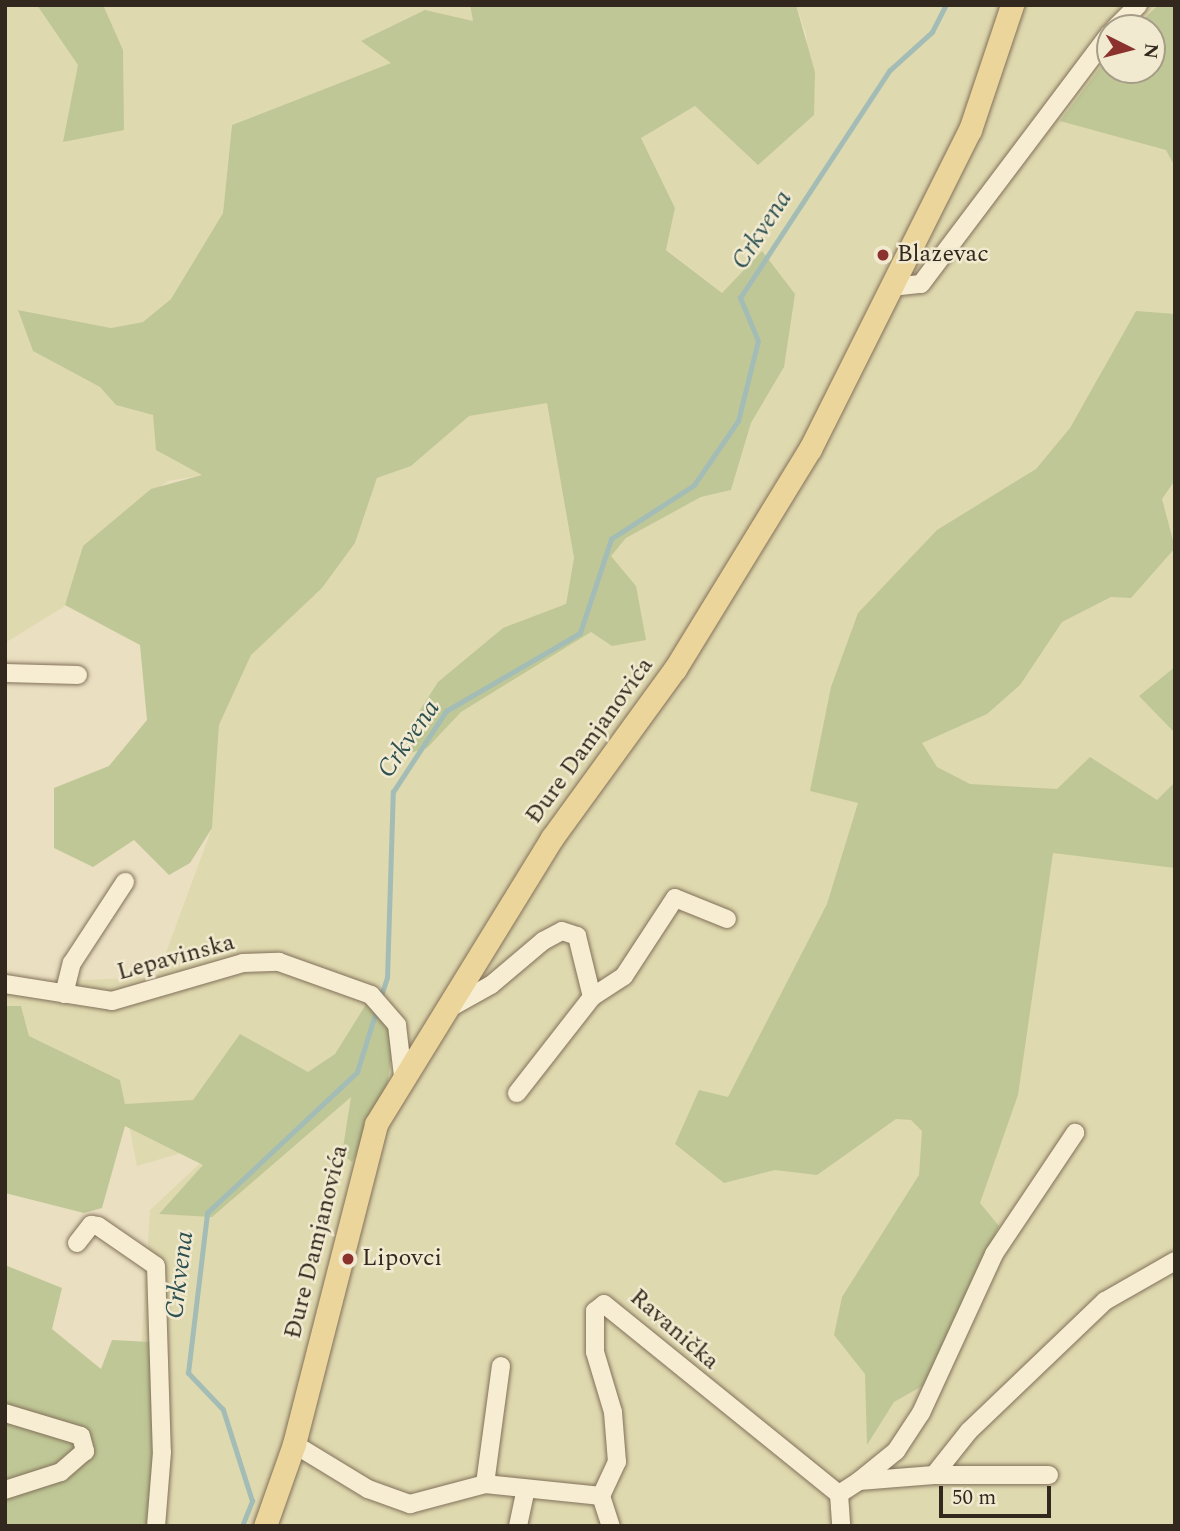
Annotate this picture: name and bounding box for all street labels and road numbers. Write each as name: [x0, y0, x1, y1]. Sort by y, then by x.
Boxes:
street label: Đure Damjanovića: [520, 652, 660, 830]
street label: Lepavinska: [114, 929, 238, 987]
street label: Đure Damjanovića: [279, 1142, 355, 1342]
street label: Ravanička: [624, 1283, 724, 1377]

